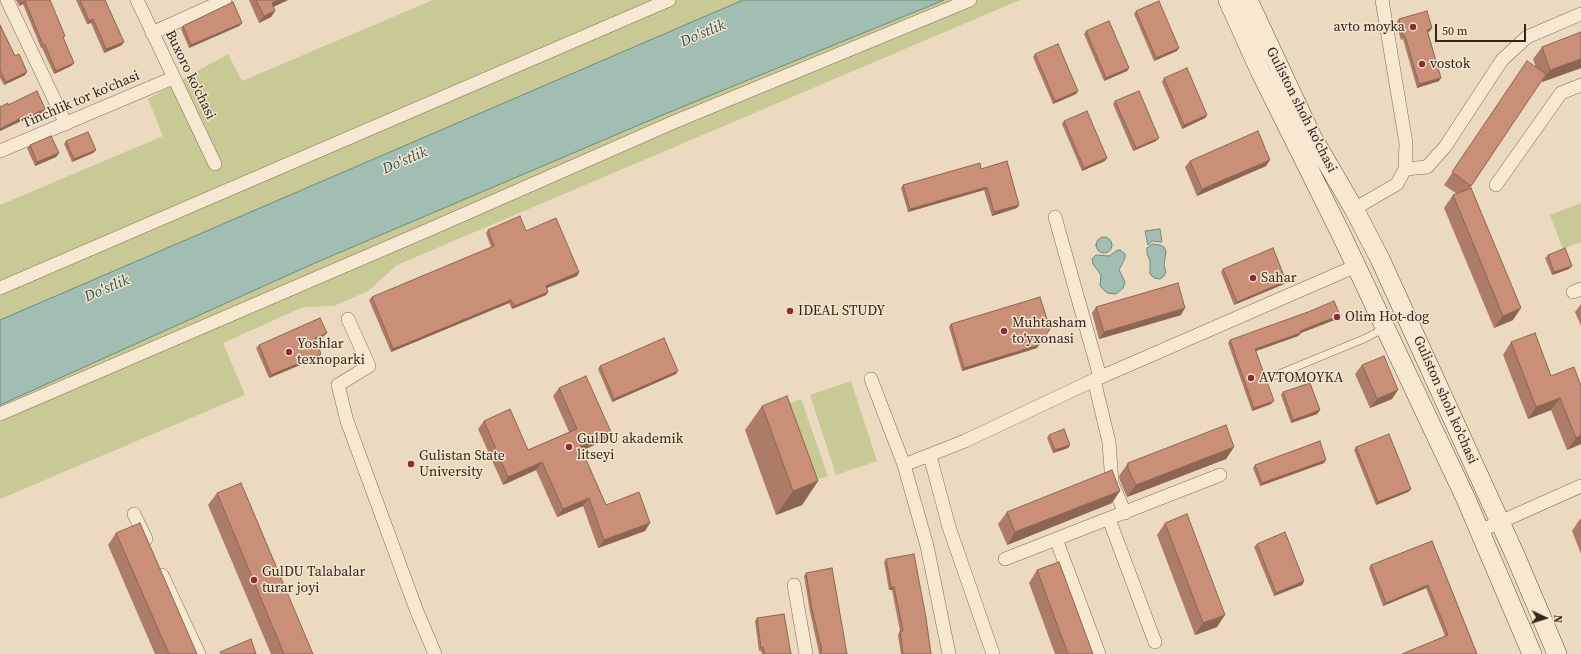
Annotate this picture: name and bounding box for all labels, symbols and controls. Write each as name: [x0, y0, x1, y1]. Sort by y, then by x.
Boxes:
scale bar: [1437, 16, 1528, 42]
water label: Do'stlik: [678, 17, 728, 51]
place label: avto moyka: [1334, 19, 1405, 35]
marker: avto moyka: [1408, 22, 1418, 32]
text: 50 m: [1442, 23, 1468, 39]
street label: Buxoro ko'chasi: [161, 28, 219, 122]
street label: Guliston shoh ko'chasi: [1262, 44, 1340, 176]
place label: vostok: [1430, 56, 1470, 72]
marker: vostok: [1417, 59, 1427, 69]
street label: Tinchlik tor ko'chasi: [20, 68, 142, 132]
water label: Do'stlik: [380, 144, 430, 178]
place label: Sahar: [1261, 270, 1297, 286]
water label: Do'stlik: [82, 272, 132, 306]
marker: Sahar: [1248, 273, 1258, 283]
place label: IDEAL STUDY: [798, 303, 885, 319]
marker: IDEAL STUDY: [785, 306, 795, 316]
place label: Olim Hot-dog: [1345, 309, 1429, 325]
marker: Olim Hot-dog: [1332, 312, 1342, 322]
place label: Muhtasham to'yxonasi: [1012, 315, 1087, 348]
marker: Muhtasham to'yxonasi: [999, 326, 1009, 336]
street label: Guliston shoh ko'chasi: [1409, 333, 1481, 467]
place label: Yoshlar texnoparki: [297, 336, 365, 368]
marker: Yoshlar texnoparki: [284, 347, 294, 357]
place label: AVTOMOYKA: [1259, 370, 1343, 386]
marker: AVTOMOYKA: [1246, 373, 1256, 383]
place label: GulDU akademik litseyi: [577, 431, 683, 464]
marker: GulDU akademik litseyi: [564, 442, 574, 452]
place label: Gulistan State University: [419, 448, 505, 480]
marker: Gulistan State University: [406, 459, 416, 469]
place label: GulDU Talabalar turar joyi: [262, 564, 365, 596]
marker: GulDU Talabalar turar joyi: [249, 575, 259, 585]
north arrow: [1525, 598, 1565, 638]
text: N: [1550, 614, 1565, 623]

